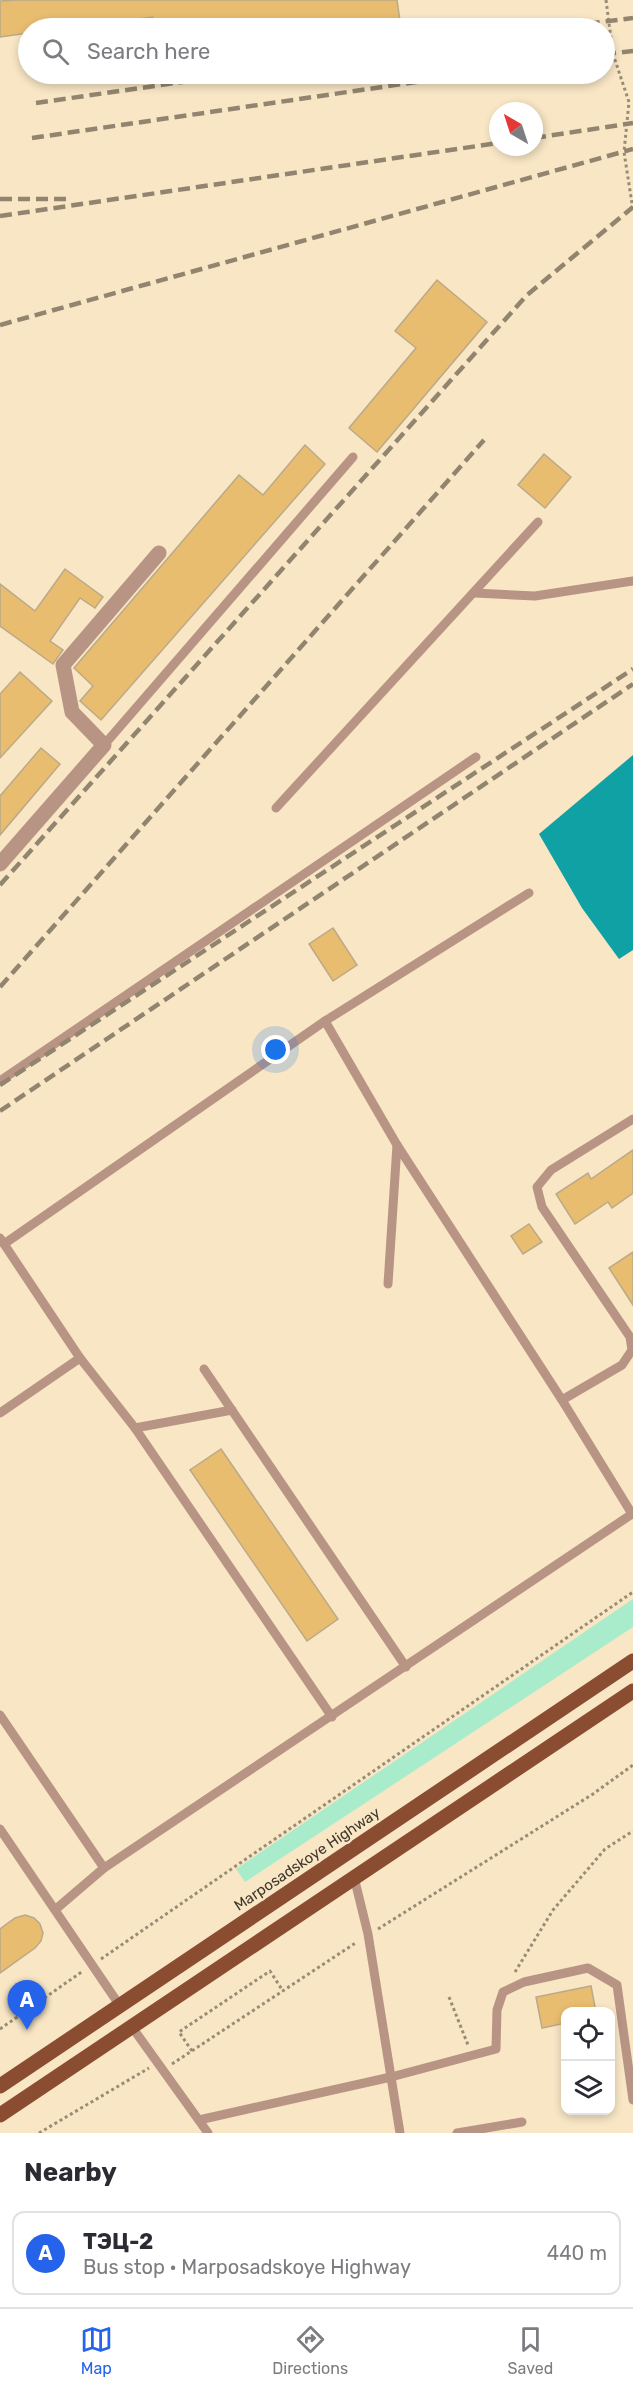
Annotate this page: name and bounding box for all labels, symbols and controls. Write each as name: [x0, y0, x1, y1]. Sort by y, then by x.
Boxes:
search box: [18, 18, 615, 84]
icon: search: [39, 35, 72, 68]
text: Search here: [87, 38, 210, 65]
north arrow: [489, 102, 543, 156]
your location: [261, 1035, 290, 1064]
street label: Marposadskoye Highway: [231, 1803, 383, 1915]
pin: A: [8, 1980, 46, 2030]
map controls: [561, 2007, 615, 2115]
button: locate: [561, 2007, 615, 2061]
button: layers: [561, 2061, 615, 2115]
text: Nearby: [24, 2157, 117, 2188]
text: ТЭЦ-2: [83, 2228, 153, 2255]
text: A: [38, 2241, 53, 2265]
text: 440 m: [547, 2241, 607, 2265]
text: Bus stop · Marposadskoye Highway: [83, 2255, 411, 2279]
tab: Map: [80, 2323, 113, 2378]
tab: Directions: [272, 2323, 348, 2378]
tab: Saved: [508, 2323, 553, 2378]

